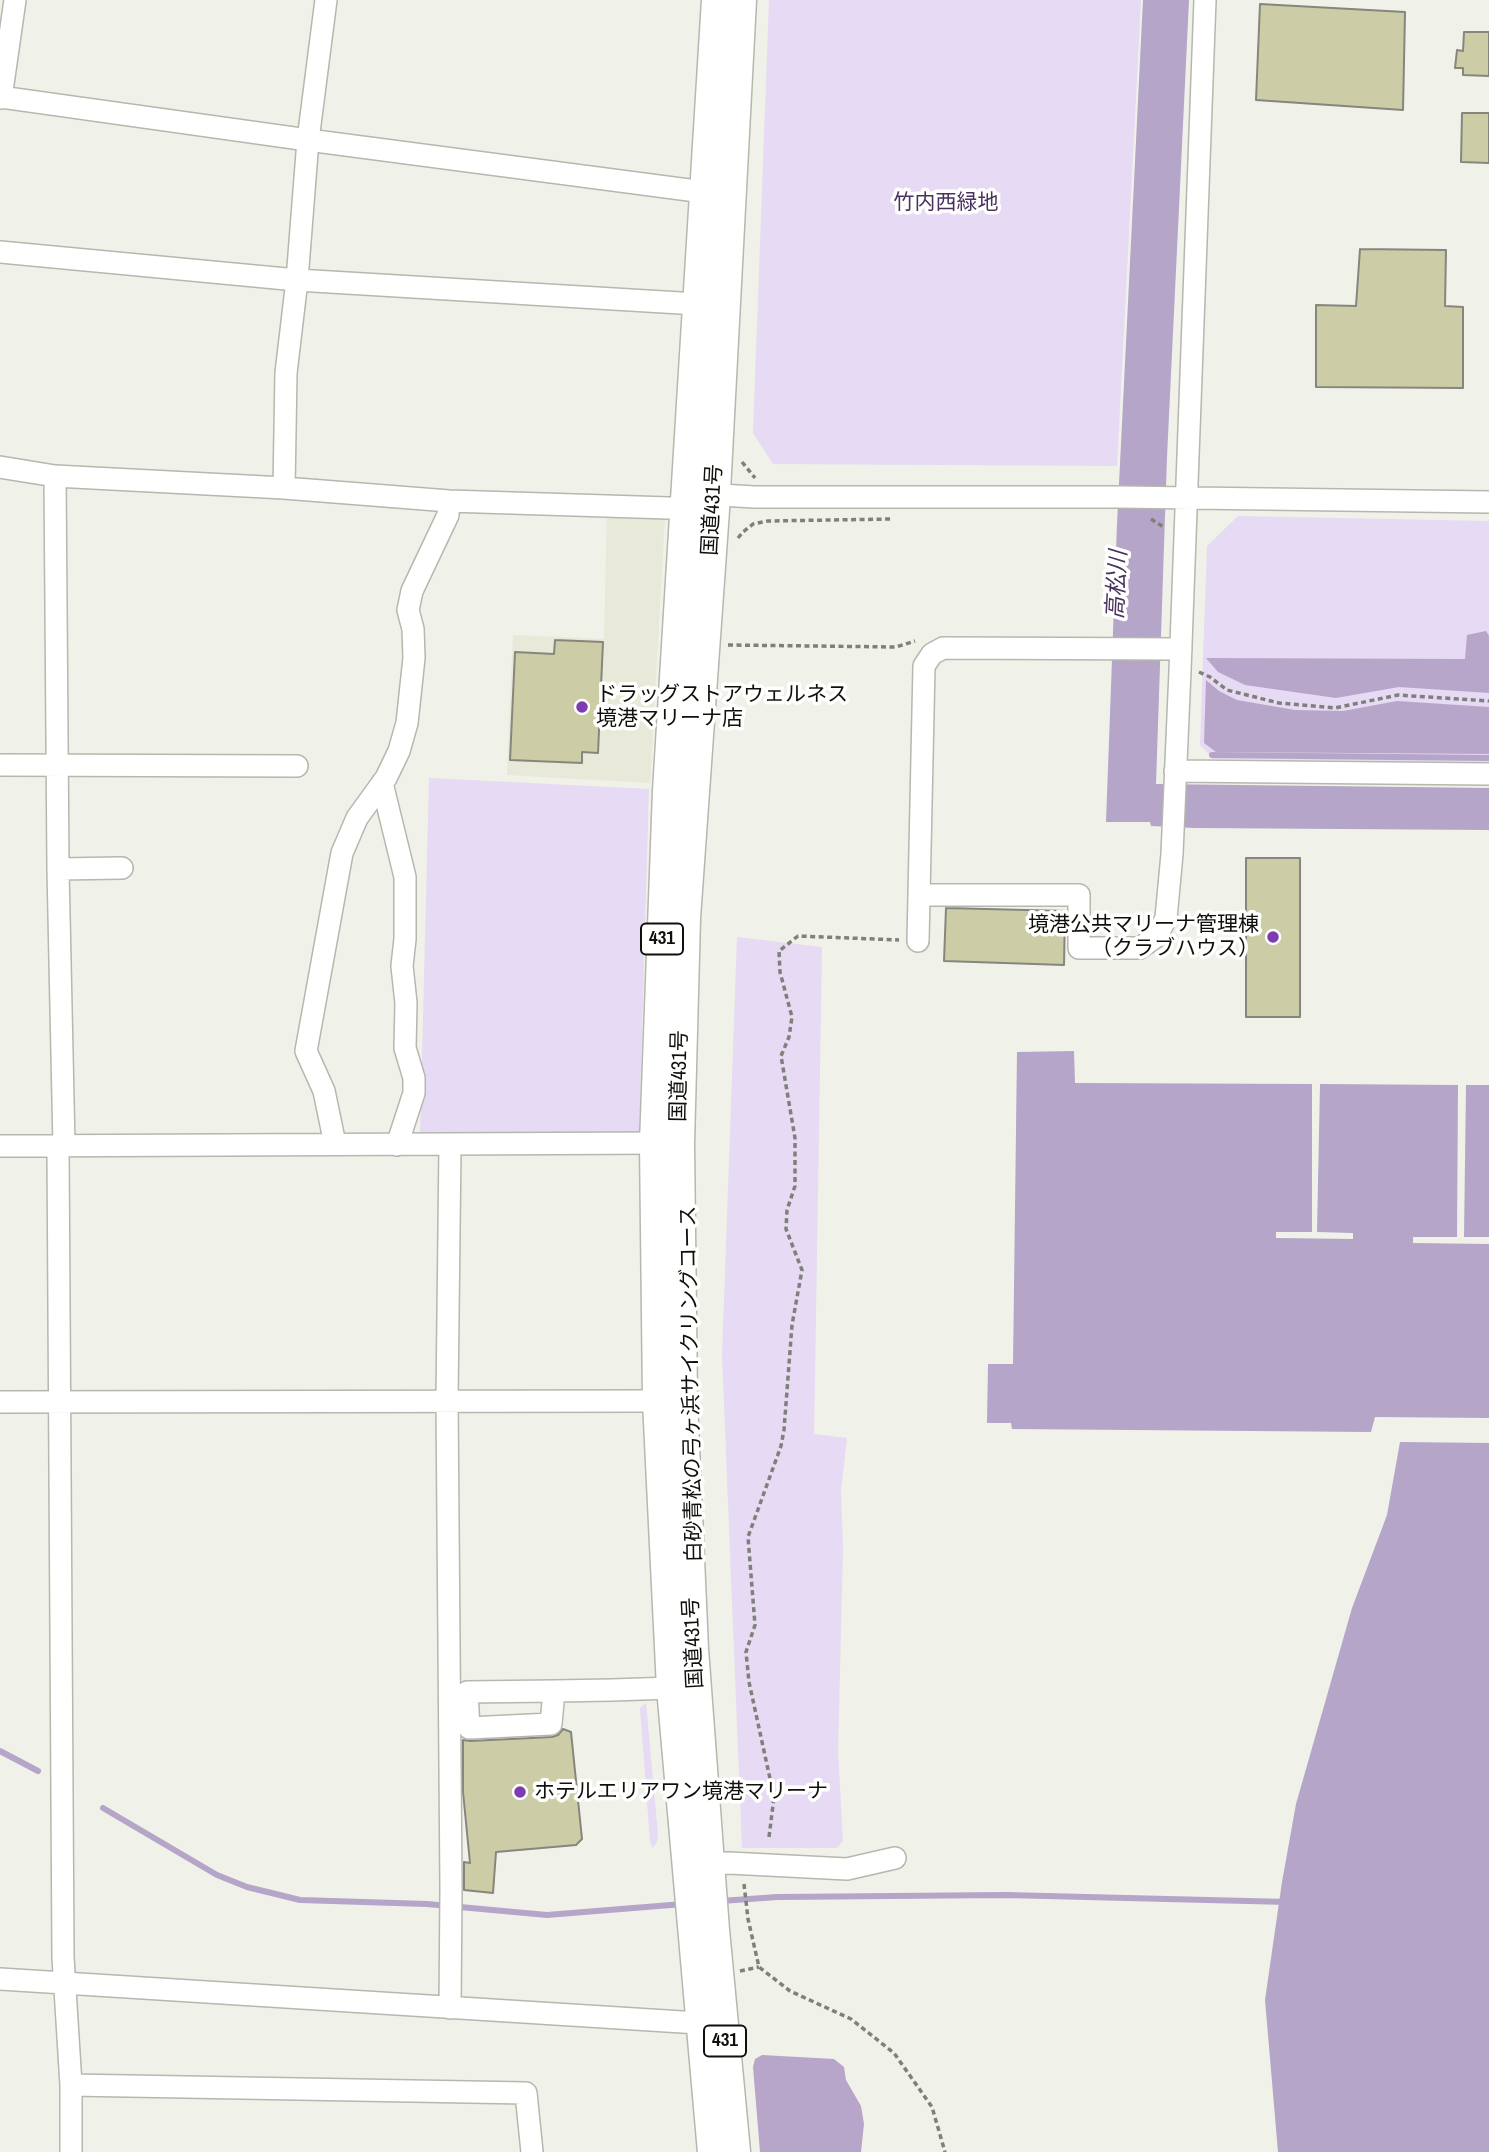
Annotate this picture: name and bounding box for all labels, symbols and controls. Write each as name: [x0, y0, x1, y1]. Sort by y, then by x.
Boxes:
park label: 竹内西緑地: [894, 190, 998, 216]
street label: 国道431号: [698, 464, 728, 556]
water label: 高松川: [1102, 550, 1134, 620]
place label: ドラッグストアウェルネス 境港マリーナ店: [596, 682, 848, 732]
marker: ドラッグストアウェルネス 境港マリーナ店: [574, 699, 590, 715]
place label: 境港公共マリーナ管理棟 （クラブハウス）: [1028, 912, 1259, 962]
road number: 431: [641, 923, 683, 954]
marker: 境港公共マリーナ管理棟 （クラブハウス）: [1265, 929, 1281, 945]
street label: 国道431号: [667, 1030, 693, 1122]
street label: 白砂青松の弓ヶ浜サイクリングコース: [676, 1205, 708, 1563]
street label: 国道431号: [679, 1597, 709, 1689]
place label: ホテルエリアワン境港マリーナ: [534, 1779, 828, 1805]
marker: ホテルエリアワン境港マリーナ: [512, 1784, 528, 1800]
road number: 431: [704, 2025, 746, 2056]

